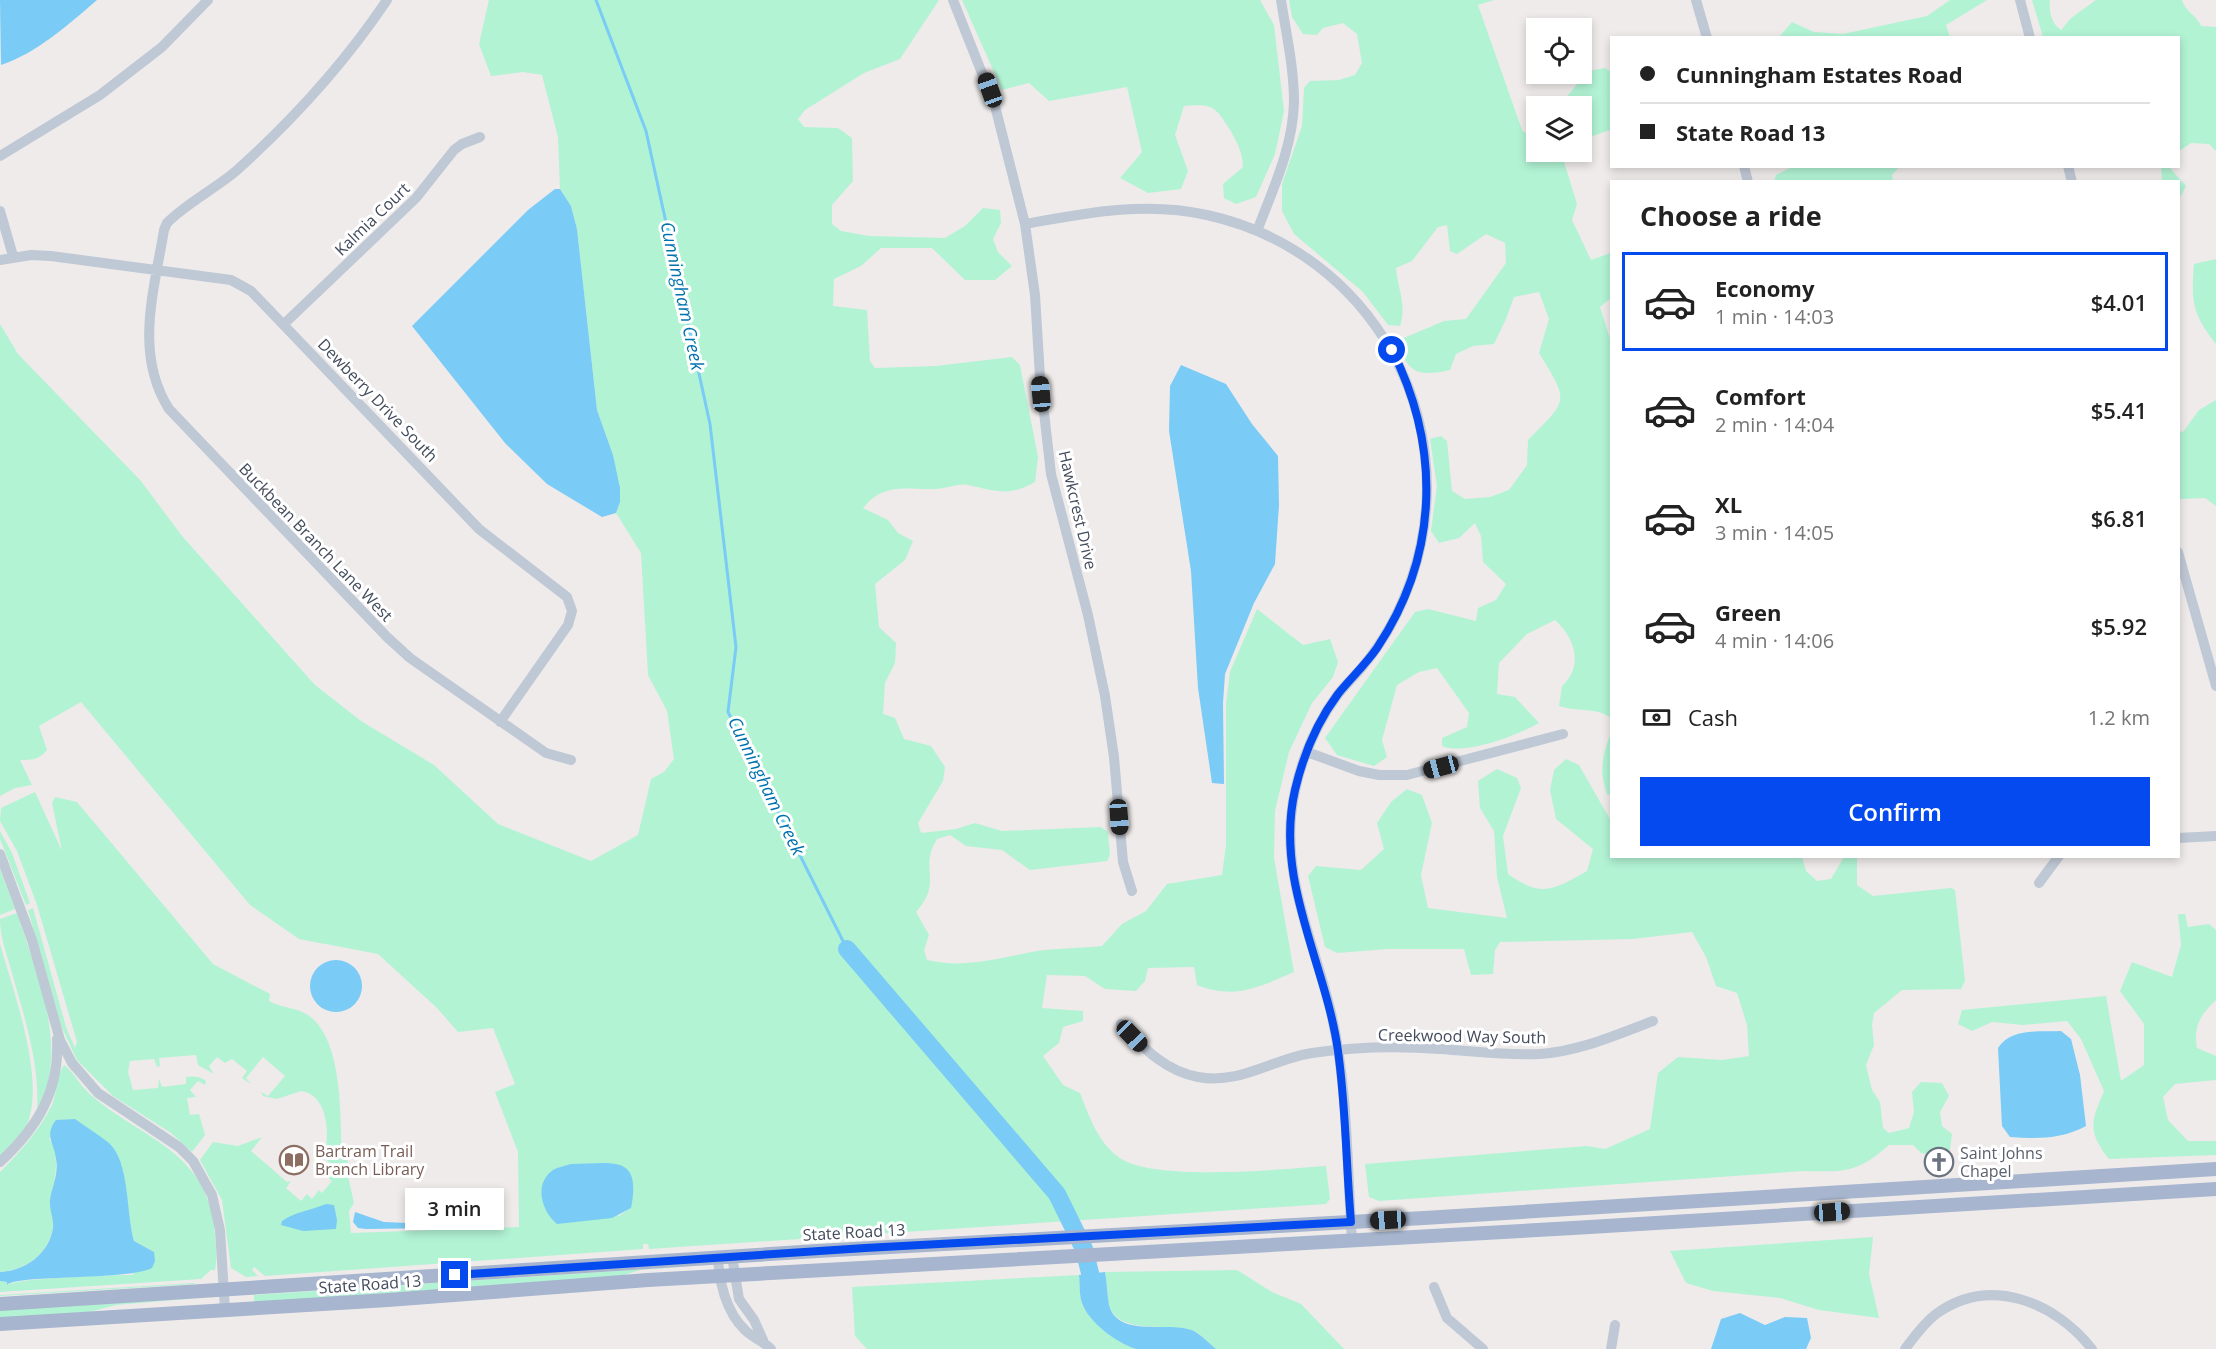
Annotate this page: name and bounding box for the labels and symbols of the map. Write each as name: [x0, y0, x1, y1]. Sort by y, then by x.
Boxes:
car: [975, 70, 1005, 110]
street label: Kalmia Court: [330, 177, 415, 260]
water label: Cunningham Creek: [656, 219, 711, 373]
street label: Dewberry Drive South: [313, 333, 443, 467]
route start: [1378, 336, 1405, 363]
car: [1030, 375, 1052, 413]
street label: Hawkcrest Drive: [1054, 448, 1102, 572]
street label: Buckbean Branch Lane West: [234, 458, 398, 626]
water label: Cunningham Creek: [723, 712, 811, 860]
car: [1421, 754, 1461, 780]
car: [1109, 798, 1129, 836]
car: [1113, 1017, 1151, 1055]
street label: Creekwood Way South: [1378, 1024, 1546, 1048]
place label: Bartram Trail Branch Library: [315, 1140, 425, 1180]
place label: Saint Johns Chapel: [1960, 1142, 2043, 1182]
library icon: Bartram Trail Branch Library: [278, 1144, 310, 1176]
church icon: Saint Johns Chapel: [1923, 1146, 1955, 1178]
callout: 3 min: [406, 1188, 504, 1230]
car: [1813, 1202, 1851, 1222]
car: [1370, 1210, 1406, 1230]
street label: State Road 13: [802, 1218, 906, 1246]
route end: [441, 1261, 468, 1288]
street label: State Road 13: [318, 1269, 422, 1299]

